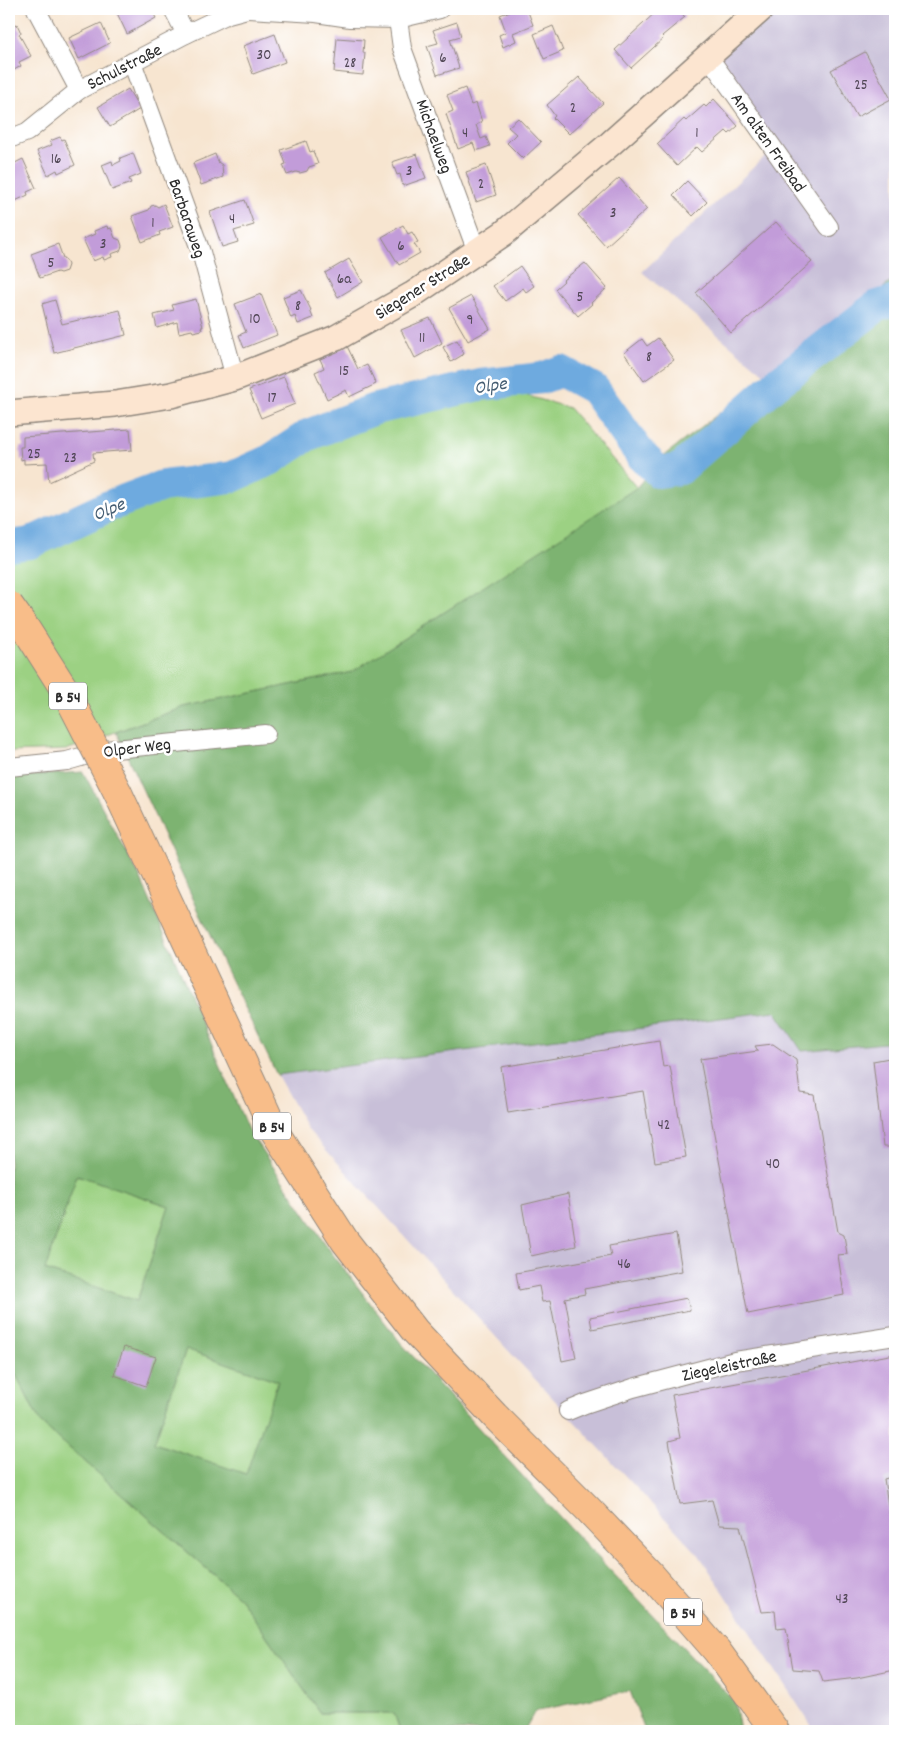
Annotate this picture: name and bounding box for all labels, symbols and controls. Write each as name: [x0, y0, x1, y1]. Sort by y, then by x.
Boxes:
street label: Schulstraße: [83, 39, 167, 98]
house number: 30: [257, 45, 271, 67]
house number: 6: [439, 48, 447, 70]
house number: 28: [344, 53, 356, 75]
house number: 25: [854, 75, 868, 97]
street label: Am alten Freibad: [723, 88, 811, 198]
street label: Michaelweg: [408, 96, 458, 178]
house number: 2: [570, 98, 576, 120]
house number: 4: [462, 123, 468, 145]
house number: 1: [695, 123, 699, 145]
house number: 16: [51, 149, 61, 171]
house number: 3: [406, 161, 412, 183]
house number: 2: [478, 174, 484, 196]
street label: Barbaraweg: [160, 176, 211, 262]
house number: 3: [610, 203, 616, 225]
house number: 4: [229, 209, 235, 231]
house number: 1: [151, 213, 155, 235]
house number: 3: [100, 234, 106, 256]
house number: 6: [397, 236, 405, 258]
street label: Siegener Straße: [371, 249, 476, 327]
house number: 5: [48, 253, 55, 275]
house number: 6a: [337, 269, 352, 291]
house number: 5: [577, 287, 584, 309]
house number: 8: [295, 296, 301, 318]
house number: 10: [249, 309, 261, 331]
house number: 9: [467, 310, 473, 332]
house number: 11: [419, 328, 425, 350]
house number: 8: [646, 347, 652, 369]
house number: 15: [339, 361, 349, 383]
water label: Olpe: [472, 371, 510, 403]
house number: 17: [267, 388, 277, 410]
house number: 25: [27, 444, 41, 466]
house number: 23: [63, 448, 77, 470]
water label: Olpe: [89, 492, 131, 530]
road number: B 54: [49, 682, 87, 709]
street label: Olper Weg: [102, 733, 173, 766]
road number: B 54: [253, 1112, 291, 1140]
house number: 42: [658, 1115, 670, 1137]
house number: 40: [766, 1154, 780, 1176]
house number: 46: [617, 1254, 631, 1276]
street label: Ziegeleistraße: [680, 1345, 779, 1390]
house number: 43: [836, 1589, 848, 1611]
road number: B 54: [664, 1598, 702, 1625]

